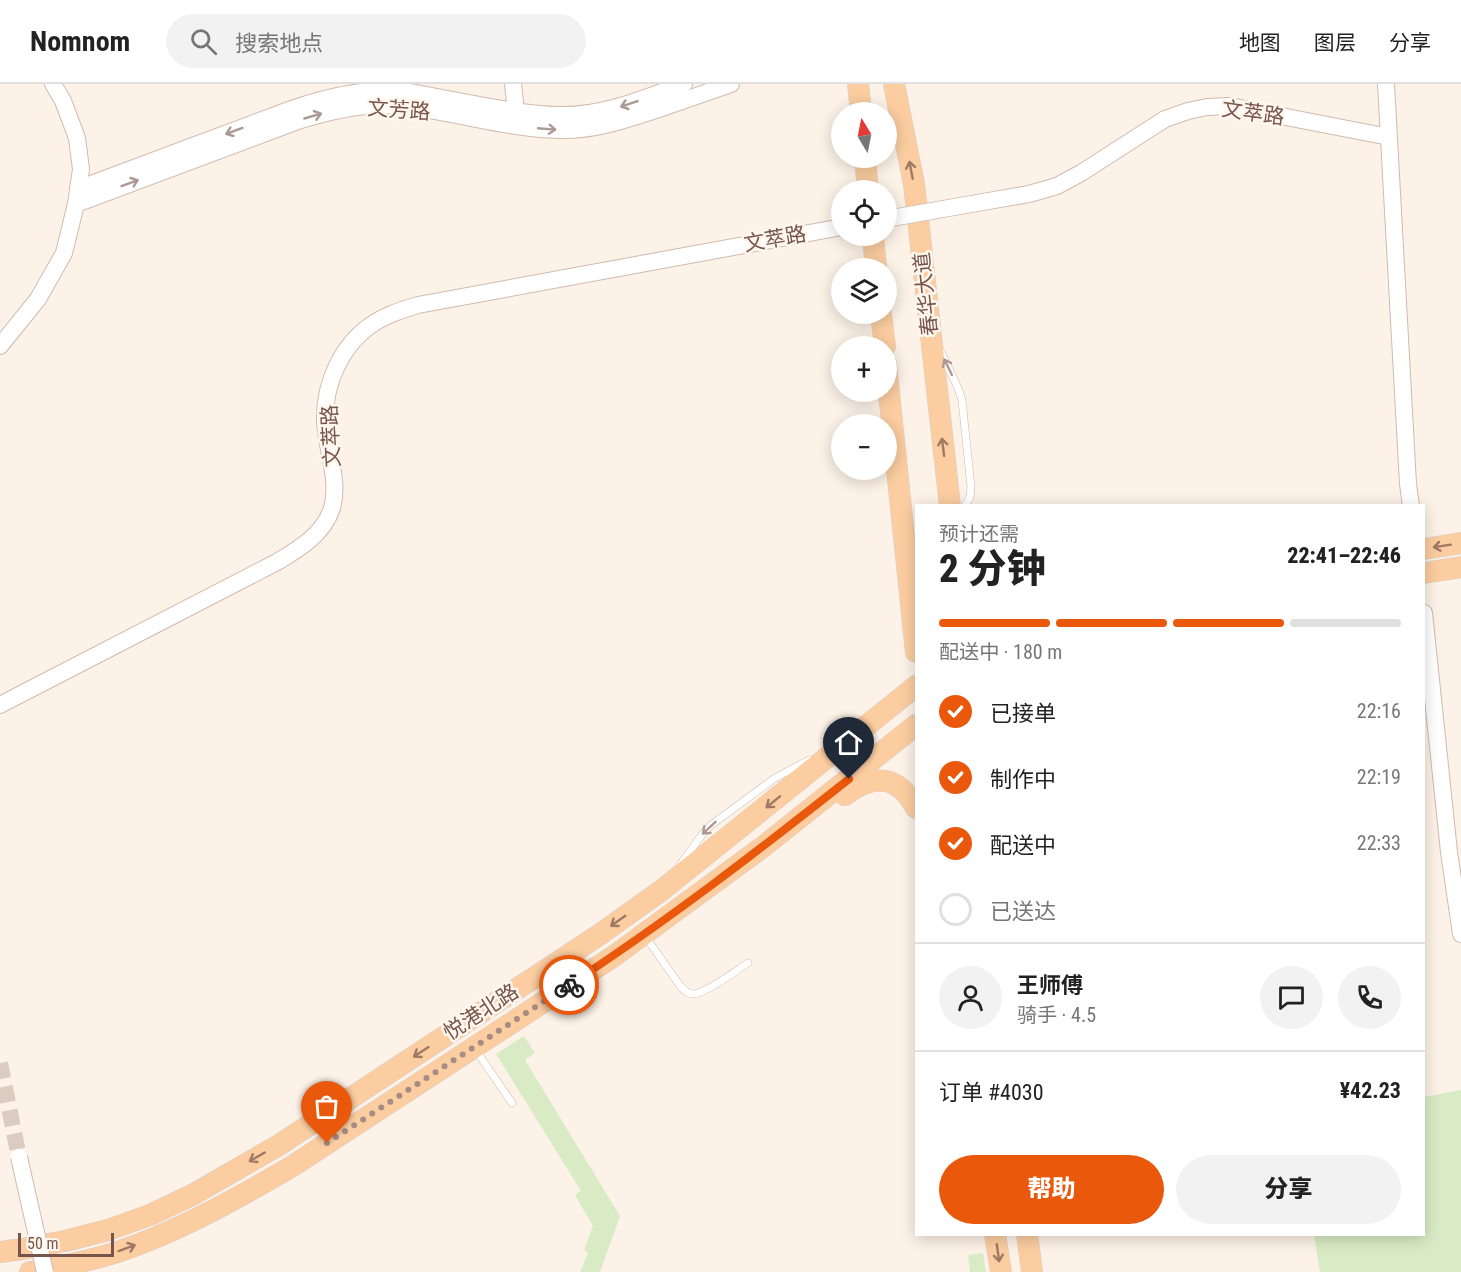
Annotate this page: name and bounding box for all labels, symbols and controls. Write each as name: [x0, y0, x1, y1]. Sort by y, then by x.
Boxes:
search box: [166, 14, 586, 68]
text: Nomnom: [30, 25, 130, 58]
icon: search: [187, 25, 220, 58]
text: 搜索地点: [235, 31, 323, 56]
text: 地图: [1239, 31, 1281, 55]
text: 图层: [1314, 31, 1356, 55]
text: 分享: [1389, 31, 1431, 55]
street label: 文芳路: [367, 96, 431, 124]
street label: 文萃路: [1220, 97, 1286, 129]
one-way arrow: [620, 99, 639, 110]
north arrow: [831, 102, 897, 168]
map controls: [831, 102, 897, 480]
one-way arrow: [303, 110, 322, 121]
one-way arrow: [537, 124, 557, 135]
one-way arrow: [225, 126, 243, 137]
one-way arrow: [905, 161, 916, 181]
one-way arrow: [120, 177, 139, 188]
button: locate: [831, 180, 897, 246]
street label: 文萃路: [742, 222, 808, 256]
street label: 春华大道: [910, 251, 942, 337]
button: layers: [831, 258, 897, 324]
button: +: [831, 336, 897, 402]
one-way arrow: [942, 359, 953, 377]
street label: 文萃路: [317, 404, 345, 468]
button: −: [831, 414, 897, 480]
one-way arrow: [937, 438, 948, 458]
text: 预计还需: [939, 522, 1019, 546]
one-way arrow: [1433, 541, 1453, 552]
text: 22:41–22:46: [1287, 543, 1401, 568]
text: 2 分钟: [939, 546, 1046, 592]
text: 配送中 · 180 m: [939, 640, 1062, 664]
icon: check: [939, 695, 972, 728]
text: 22:16: [1357, 699, 1401, 723]
text: 已接单: [990, 701, 1056, 726]
pin: [823, 717, 874, 779]
icon: home: [832, 726, 865, 759]
icon: check: [939, 761, 972, 794]
text: 22:19: [1357, 765, 1401, 789]
text: 制作中: [990, 767, 1056, 792]
one-way arrow: [765, 795, 781, 808]
one-way arrow: [702, 821, 717, 835]
icon: check: [939, 827, 972, 860]
text: 22:33: [1357, 831, 1401, 855]
text: 配送中: [990, 833, 1056, 858]
text: 已送达: [990, 899, 1056, 924]
one-way arrow: [611, 915, 627, 927]
courier: [539, 955, 599, 1015]
button: person: [939, 966, 1002, 1029]
button: chat: [1260, 966, 1323, 1029]
button: phone: [1338, 966, 1401, 1029]
icon: bike: [553, 969, 586, 1002]
text: 王师傅: [1017, 973, 1083, 998]
street label: 悦港北路: [439, 979, 523, 1045]
text: 骑手 · 4.5: [1017, 1003, 1096, 1027]
one-way arrow: [413, 1046, 430, 1058]
text: ¥42.23: [1340, 1078, 1401, 1103]
text: 订单 #4030: [939, 1080, 1044, 1105]
pin: [301, 1081, 352, 1143]
icon: bag: [310, 1090, 343, 1123]
one-way arrow: [249, 1152, 266, 1164]
button: 帮助: [939, 1155, 1164, 1224]
button: 分享: [1176, 1155, 1401, 1224]
scale bar: [18, 1230, 114, 1258]
text: 50 m: [27, 1234, 59, 1253]
one-way arrow: [117, 1241, 136, 1252]
one-way arrow: [992, 1243, 1003, 1263]

